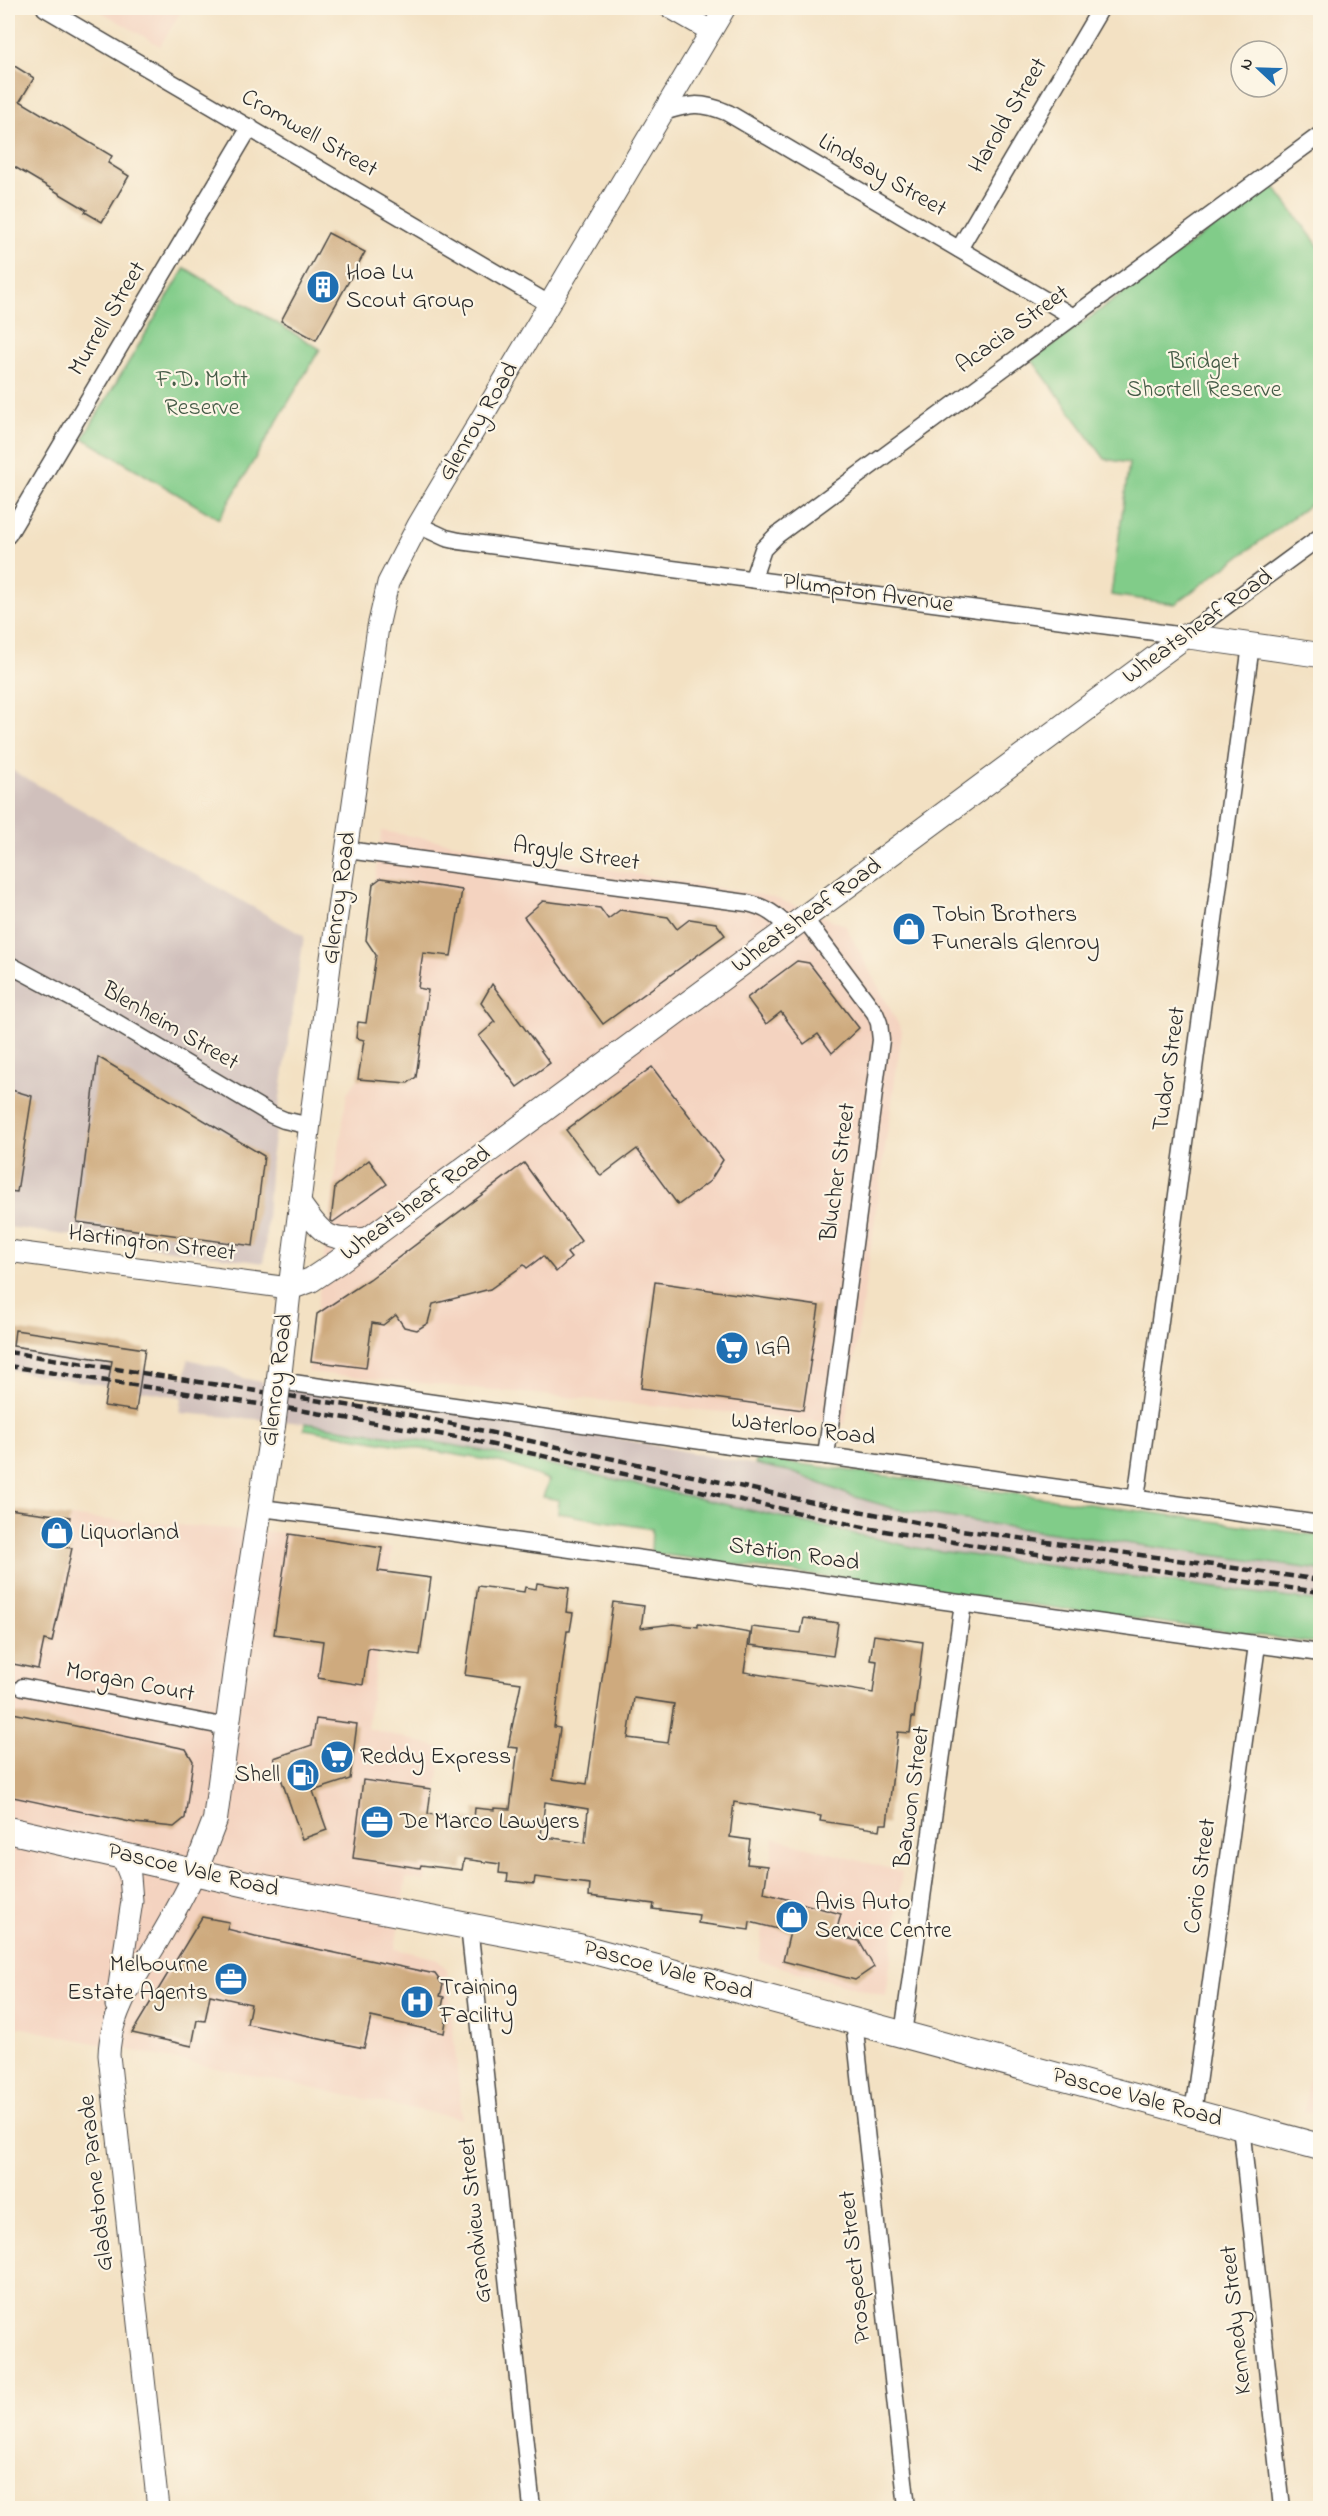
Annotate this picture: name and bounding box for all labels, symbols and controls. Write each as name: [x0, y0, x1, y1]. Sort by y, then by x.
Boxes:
north arrow: [1229, 39, 1289, 99]
street label: Harold Street: [960, 51, 1058, 181]
text: N: [1234, 54, 1260, 74]
street label: Cromwell Street: [234, 81, 384, 187]
street label: Lindsay Street: [811, 125, 953, 228]
street label: Murrell Street: [60, 255, 156, 383]
place label: Hoa Lu Scout Group: [346, 256, 474, 319]
building icon: Hoa Lu Scout Group: [305, 269, 341, 305]
street label: Acacia Street: [949, 277, 1077, 383]
park label: Bridget Shortell Reserve: [1127, 345, 1282, 408]
street label: Glenroy Road: [430, 355, 529, 489]
park label: F.D. Mott Reserve: [155, 363, 248, 426]
street label: Wheatsheaf Road: [1116, 560, 1281, 694]
street label: Plumpton Avenue: [780, 565, 956, 623]
street label: Glenroy Road: [313, 829, 368, 966]
street label: Argyle Street: [510, 829, 642, 882]
street label: Wheatsheaf Road: [725, 849, 890, 983]
place label: Tobin Brothers Funerals Glenroy: [931, 898, 1100, 962]
shop icon: Tobin Brothers Funerals Glenroy: [891, 911, 927, 947]
street label: Blenheim Street: [94, 973, 245, 1080]
street label: Tudor Street: [1144, 1004, 1196, 1134]
street label: Blucher Street: [812, 1101, 866, 1244]
street label: Wheatsheaf Road: [334, 1137, 499, 1271]
street label: Hartington Street: [66, 1216, 238, 1272]
street label: Glenroy Road: [253, 1311, 305, 1448]
supermarket icon: IGA: [714, 1330, 750, 1366]
place label: IGA: [755, 1331, 790, 1366]
street label: Waterloo Road: [729, 1404, 878, 1456]
shop icon: Liquorland: [39, 1515, 75, 1551]
place label: Liquorland: [80, 1516, 180, 1551]
street label: Station Road: [727, 1529, 862, 1582]
street label: Morgan Court: [62, 1653, 198, 1713]
street label: Barwon Street: [886, 1724, 940, 1871]
supermarket icon: Reddy Express: [319, 1739, 355, 1775]
place label: Reddy Express: [360, 1740, 511, 1776]
fuel station icon: Shell: [285, 1757, 321, 1793]
place label: Shell: [234, 1758, 280, 1793]
office icon: De Marco Lawyers: [359, 1804, 395, 1840]
place label: De Marco Lawyers: [399, 1805, 580, 1841]
street label: Corio Street: [1176, 1816, 1226, 1936]
street label: Pascoe Vale Road: [104, 1834, 283, 1908]
place label: Avis Auto Service Centre: [815, 1886, 952, 1949]
shop icon: Avis Auto Service Centre: [774, 1899, 810, 1935]
street label: Pascoe Vale Road: [579, 1931, 757, 2011]
place label: Melbourne Estate Agents: [67, 1948, 208, 2011]
office icon: Melbourne Estate Agents: [213, 1961, 249, 1997]
place label: Training Facility: [439, 1971, 517, 2035]
hospital icon: Training Facility: [399, 1984, 435, 2020]
street label: Pascoe Vale Road: [1048, 2058, 1226, 2138]
street label: Gladstone Parade: [70, 2093, 124, 2273]
street label: Grandview Street: [450, 2135, 502, 2305]
street label: Prospect Street: [831, 2189, 881, 2345]
street label: Kennedy Street: [1212, 2243, 1263, 2396]

